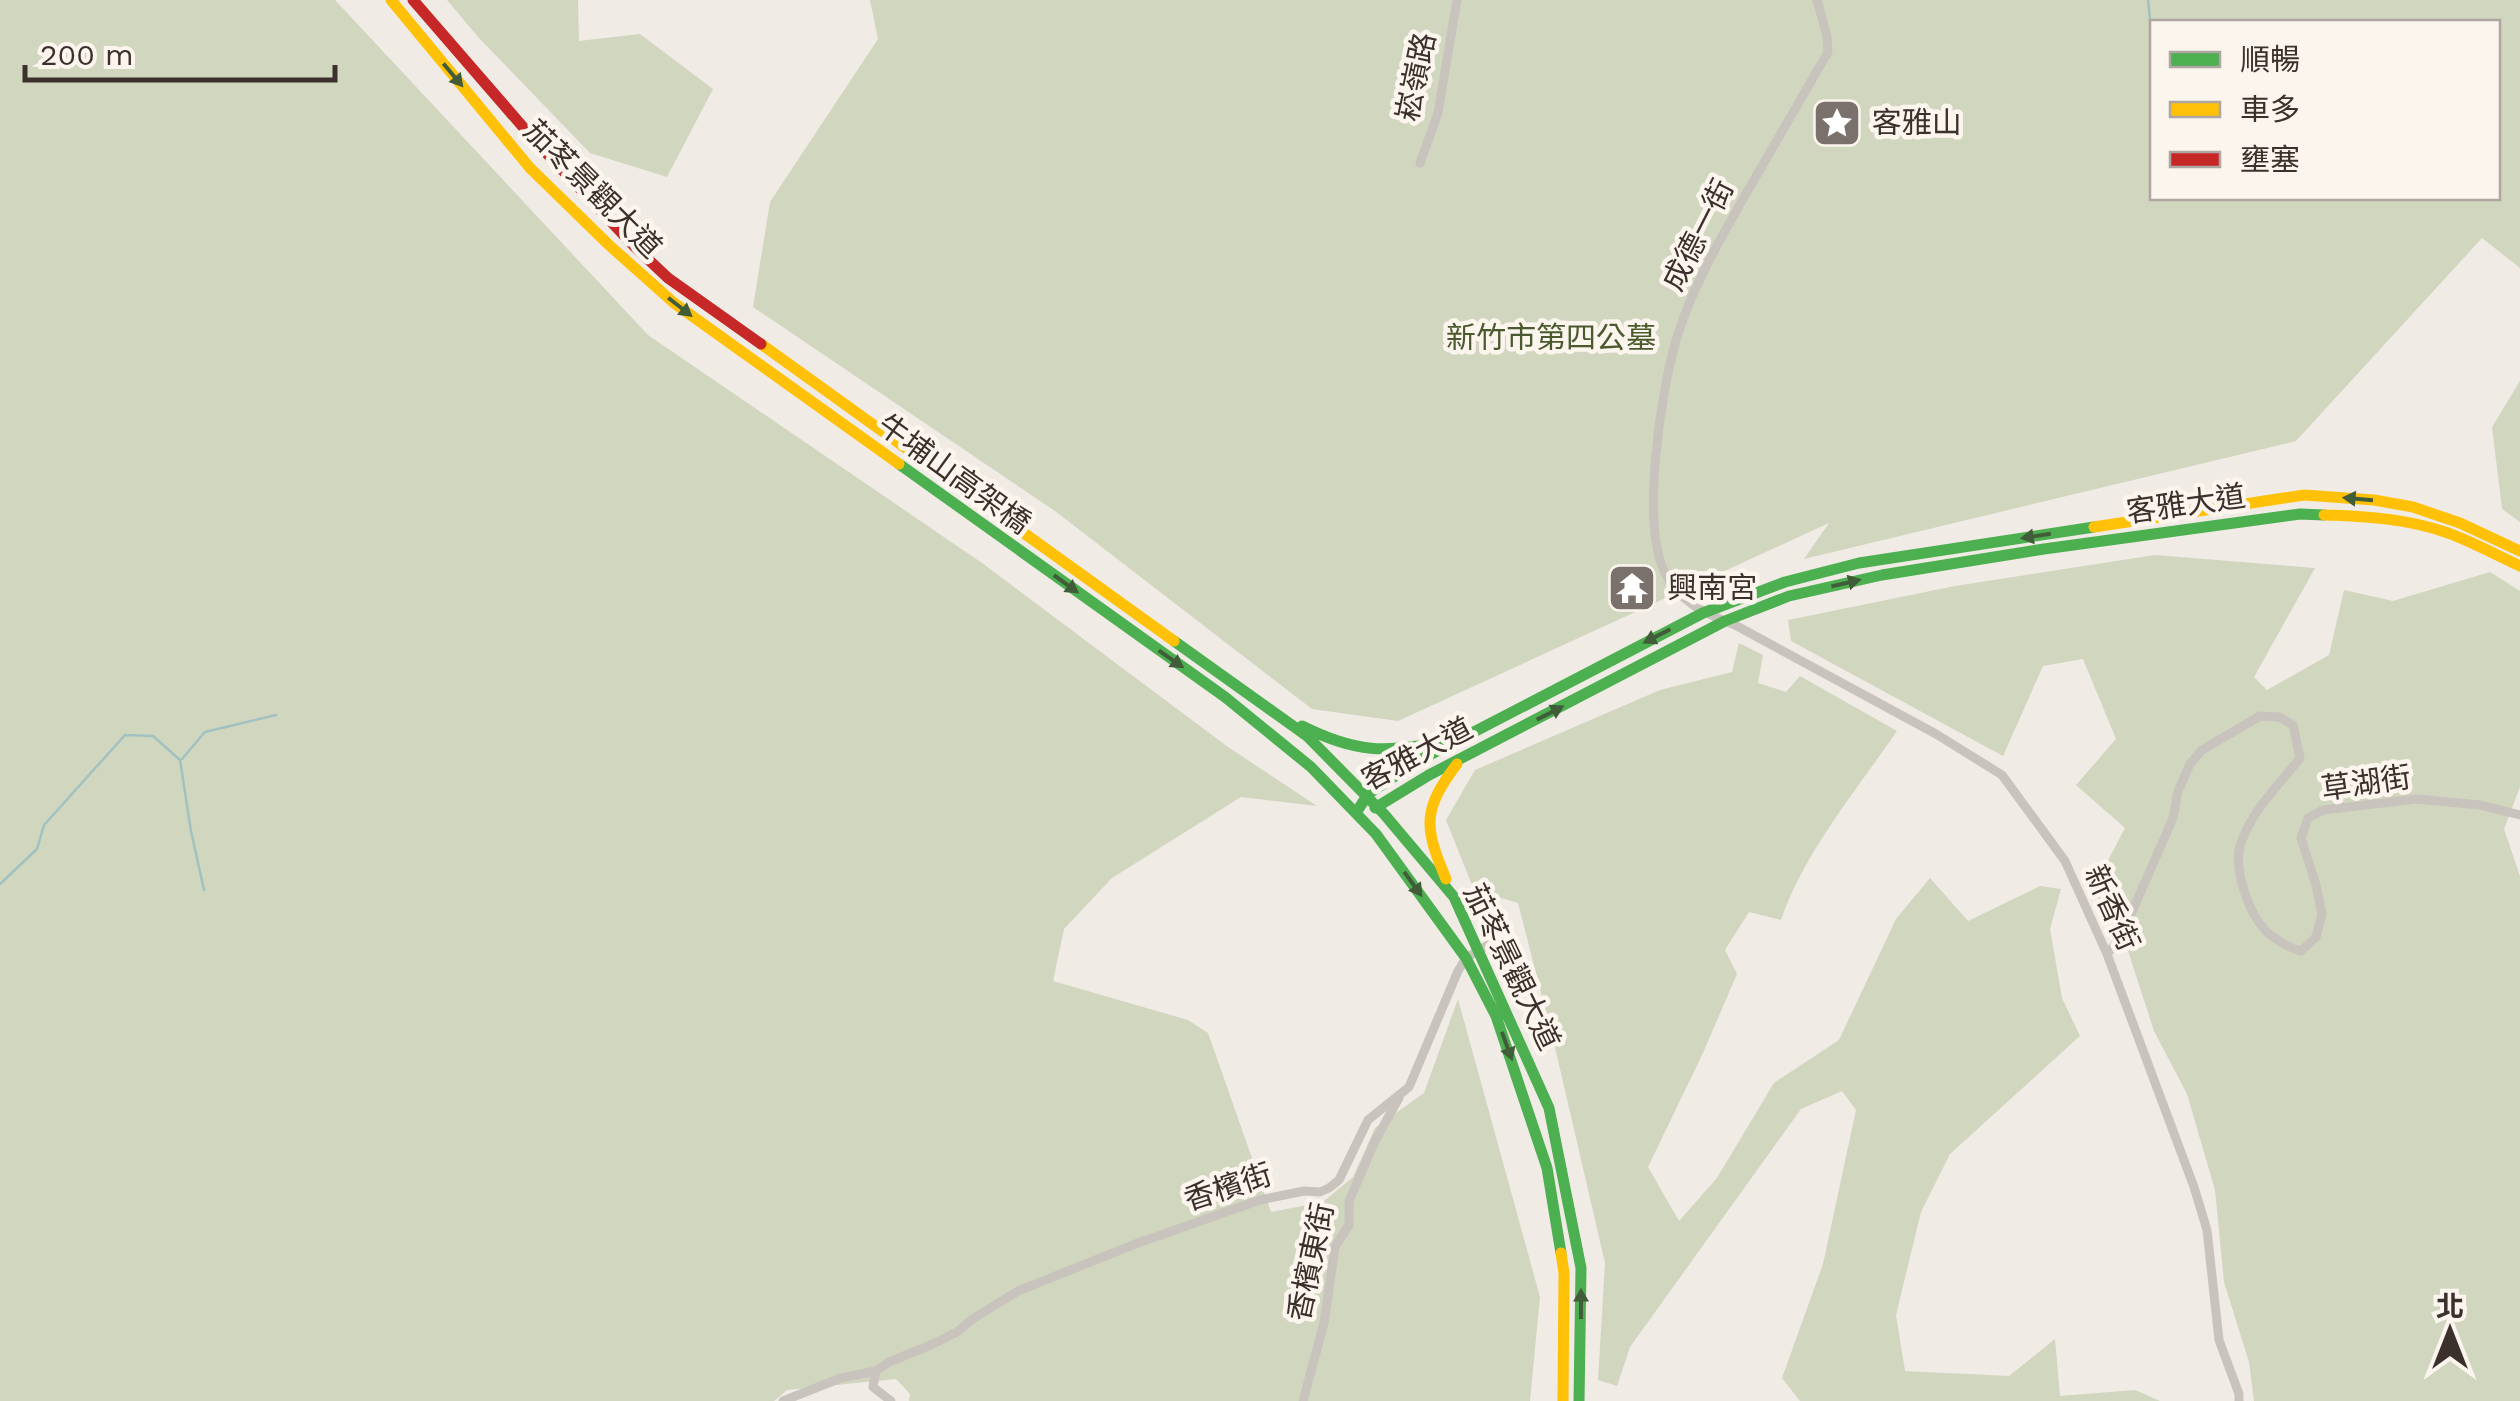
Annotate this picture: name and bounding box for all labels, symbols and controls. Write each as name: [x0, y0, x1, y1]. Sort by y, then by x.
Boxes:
scale bar: [25, 20, 335, 82]
legend: [2150, 20, 2500, 200]
street label: 崧嶺路: [1389, 29, 1442, 125]
text: 200 m: [40, 37, 134, 72]
text: 順暢: [2240, 42, 2300, 77]
one-way arrow: [442, 62, 464, 87]
text: 車多: [2240, 92, 2300, 127]
place icon: 客雅山: [1811, 97, 1863, 149]
place label: 客雅山: [1872, 105, 1962, 140]
street label: 茄苳景觀大道: [517, 113, 669, 265]
text: 壅塞: [2240, 142, 2300, 177]
street label: 成德一街: [1655, 173, 1740, 296]
one-way arrow: [667, 296, 693, 317]
park label: 新竹市第四公墓: [1446, 320, 1656, 355]
street label: 牛埔山高架橋: [871, 407, 1037, 541]
street label: 客雅大道: [2124, 478, 2248, 529]
one-way arrow: [2342, 490, 2373, 506]
one-way arrow: [2020, 528, 2051, 544]
temple icon: 興南宮: [1606, 562, 1658, 614]
place label: 興南宮: [1667, 570, 1757, 605]
one-way arrow: [1053, 574, 1079, 594]
one-way arrow: [1831, 575, 1862, 590]
one-way arrow: [1642, 627, 1671, 644]
one-way arrow: [1158, 649, 1184, 668]
one-way arrow: [1536, 705, 1565, 722]
street label: 客雅大道: [1356, 710, 1478, 797]
street label: 草湖街: [2319, 759, 2413, 806]
street label: 新香街: [2078, 860, 2147, 956]
one-way arrow: [1403, 871, 1422, 897]
street label: 茄苳景觀大道: [1457, 878, 1568, 1055]
one-way arrow: [1500, 1032, 1515, 1062]
street label: 香檳街: [1180, 1156, 1276, 1217]
street label: 香檳東街: [1281, 1200, 1340, 1324]
north arrow: [2400, 1281, 2500, 1381]
one-way arrow: [1573, 1287, 1589, 1319]
text: 北: [2436, 1290, 2464, 1323]

